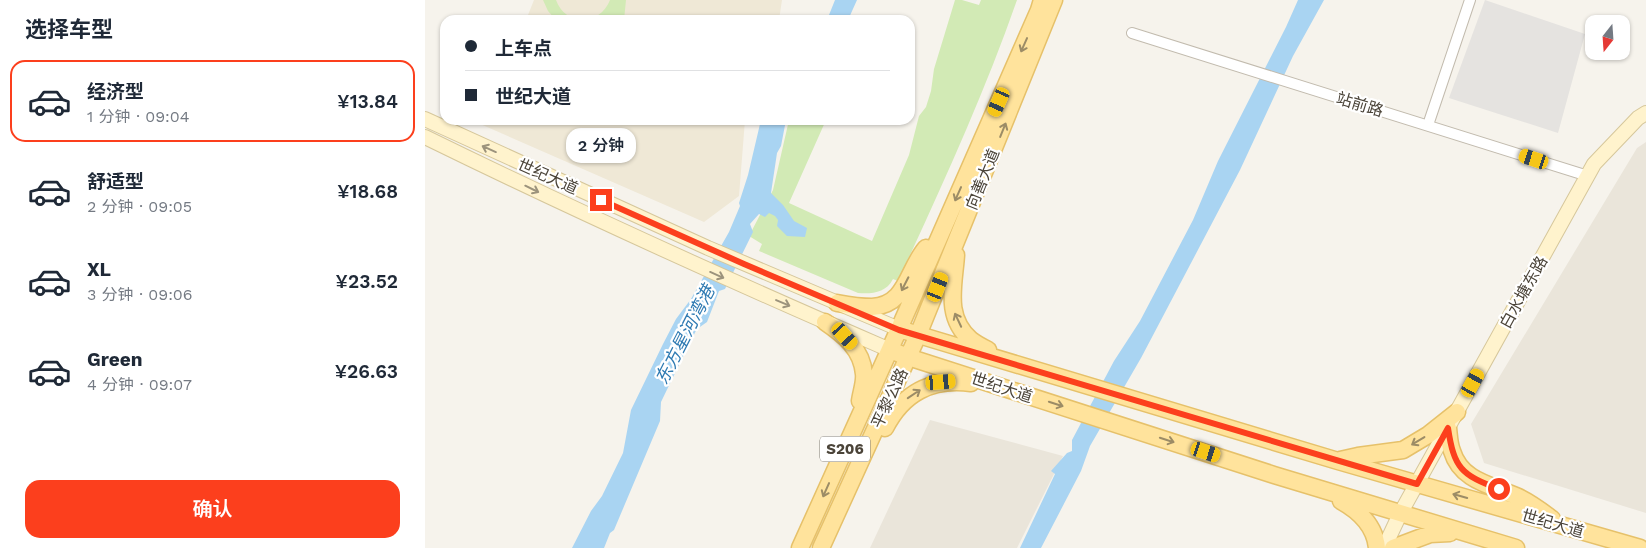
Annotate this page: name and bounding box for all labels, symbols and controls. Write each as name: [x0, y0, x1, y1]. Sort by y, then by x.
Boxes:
north arrow: [1585, 15, 1630, 60]
map controls: [1585, 15, 1630, 60]
text: 选择车型: [25, 17, 113, 42]
text: 上车点: [495, 37, 552, 60]
one-way arrow: [1018, 37, 1028, 52]
icon: car: [27, 79, 72, 124]
text: 经济型: [87, 80, 144, 103]
text: 世纪大道: [495, 85, 571, 108]
car: [986, 85, 1011, 119]
street label: 站前路: [1334, 88, 1386, 121]
text: ¥13.84: [337, 90, 398, 113]
text: 1 分钟 · 09:04: [87, 107, 190, 126]
one-way arrow: [998, 123, 1008, 138]
callout: 2 分钟: [566, 128, 636, 162]
text: 2 分钟: [578, 136, 624, 155]
one-way arrow: [482, 143, 497, 153]
street label: 向善大道: [962, 146, 1003, 212]
car: [1517, 147, 1550, 171]
street label: 世纪大道: [515, 155, 581, 198]
icon: car: [27, 169, 72, 214]
text: 舒适型: [87, 170, 144, 193]
text: ¥18.68: [337, 180, 398, 203]
one-way arrow: [524, 185, 539, 194]
one-way arrow: [953, 186, 963, 201]
route end: [590, 189, 612, 211]
text: 2 分钟 · 09:05: [87, 197, 192, 216]
street label: 白水塘东路: [1496, 253, 1551, 332]
text: XL: [87, 258, 111, 281]
icon: car: [27, 259, 72, 304]
text: ¥23.52: [336, 270, 398, 293]
one-way arrow: [709, 270, 724, 280]
car: [925, 270, 950, 304]
one-way arrow: [900, 276, 909, 291]
water label: 东方星河湾港: [651, 279, 720, 388]
text: 3 分钟 · 09:06: [87, 285, 193, 304]
one-way arrow: [775, 299, 790, 309]
one-way arrow: [952, 313, 962, 328]
car: [829, 320, 860, 352]
text: Green: [87, 348, 143, 371]
icon: car: [27, 349, 72, 394]
text: ¥26.63: [335, 360, 398, 383]
street label: 平黎公路: [867, 365, 912, 431]
car: [1459, 366, 1486, 400]
street label: 世纪大道: [968, 369, 1035, 406]
car: [925, 373, 956, 391]
text: 4 分钟 · 09:07: [87, 375, 192, 394]
one-way arrow: [907, 388, 921, 398]
one-way arrow: [1047, 400, 1063, 410]
one-way arrow: [1159, 435, 1175, 445]
road number: S206: [820, 436, 870, 462]
one-way arrow: [1411, 437, 1425, 447]
car: [1189, 440, 1222, 464]
route start: [1488, 478, 1510, 500]
button: 确认: [25, 480, 400, 538]
one-way arrow: [821, 482, 831, 497]
one-way arrow: [1452, 491, 1468, 500]
street label: 世纪大道: [1519, 506, 1586, 541]

